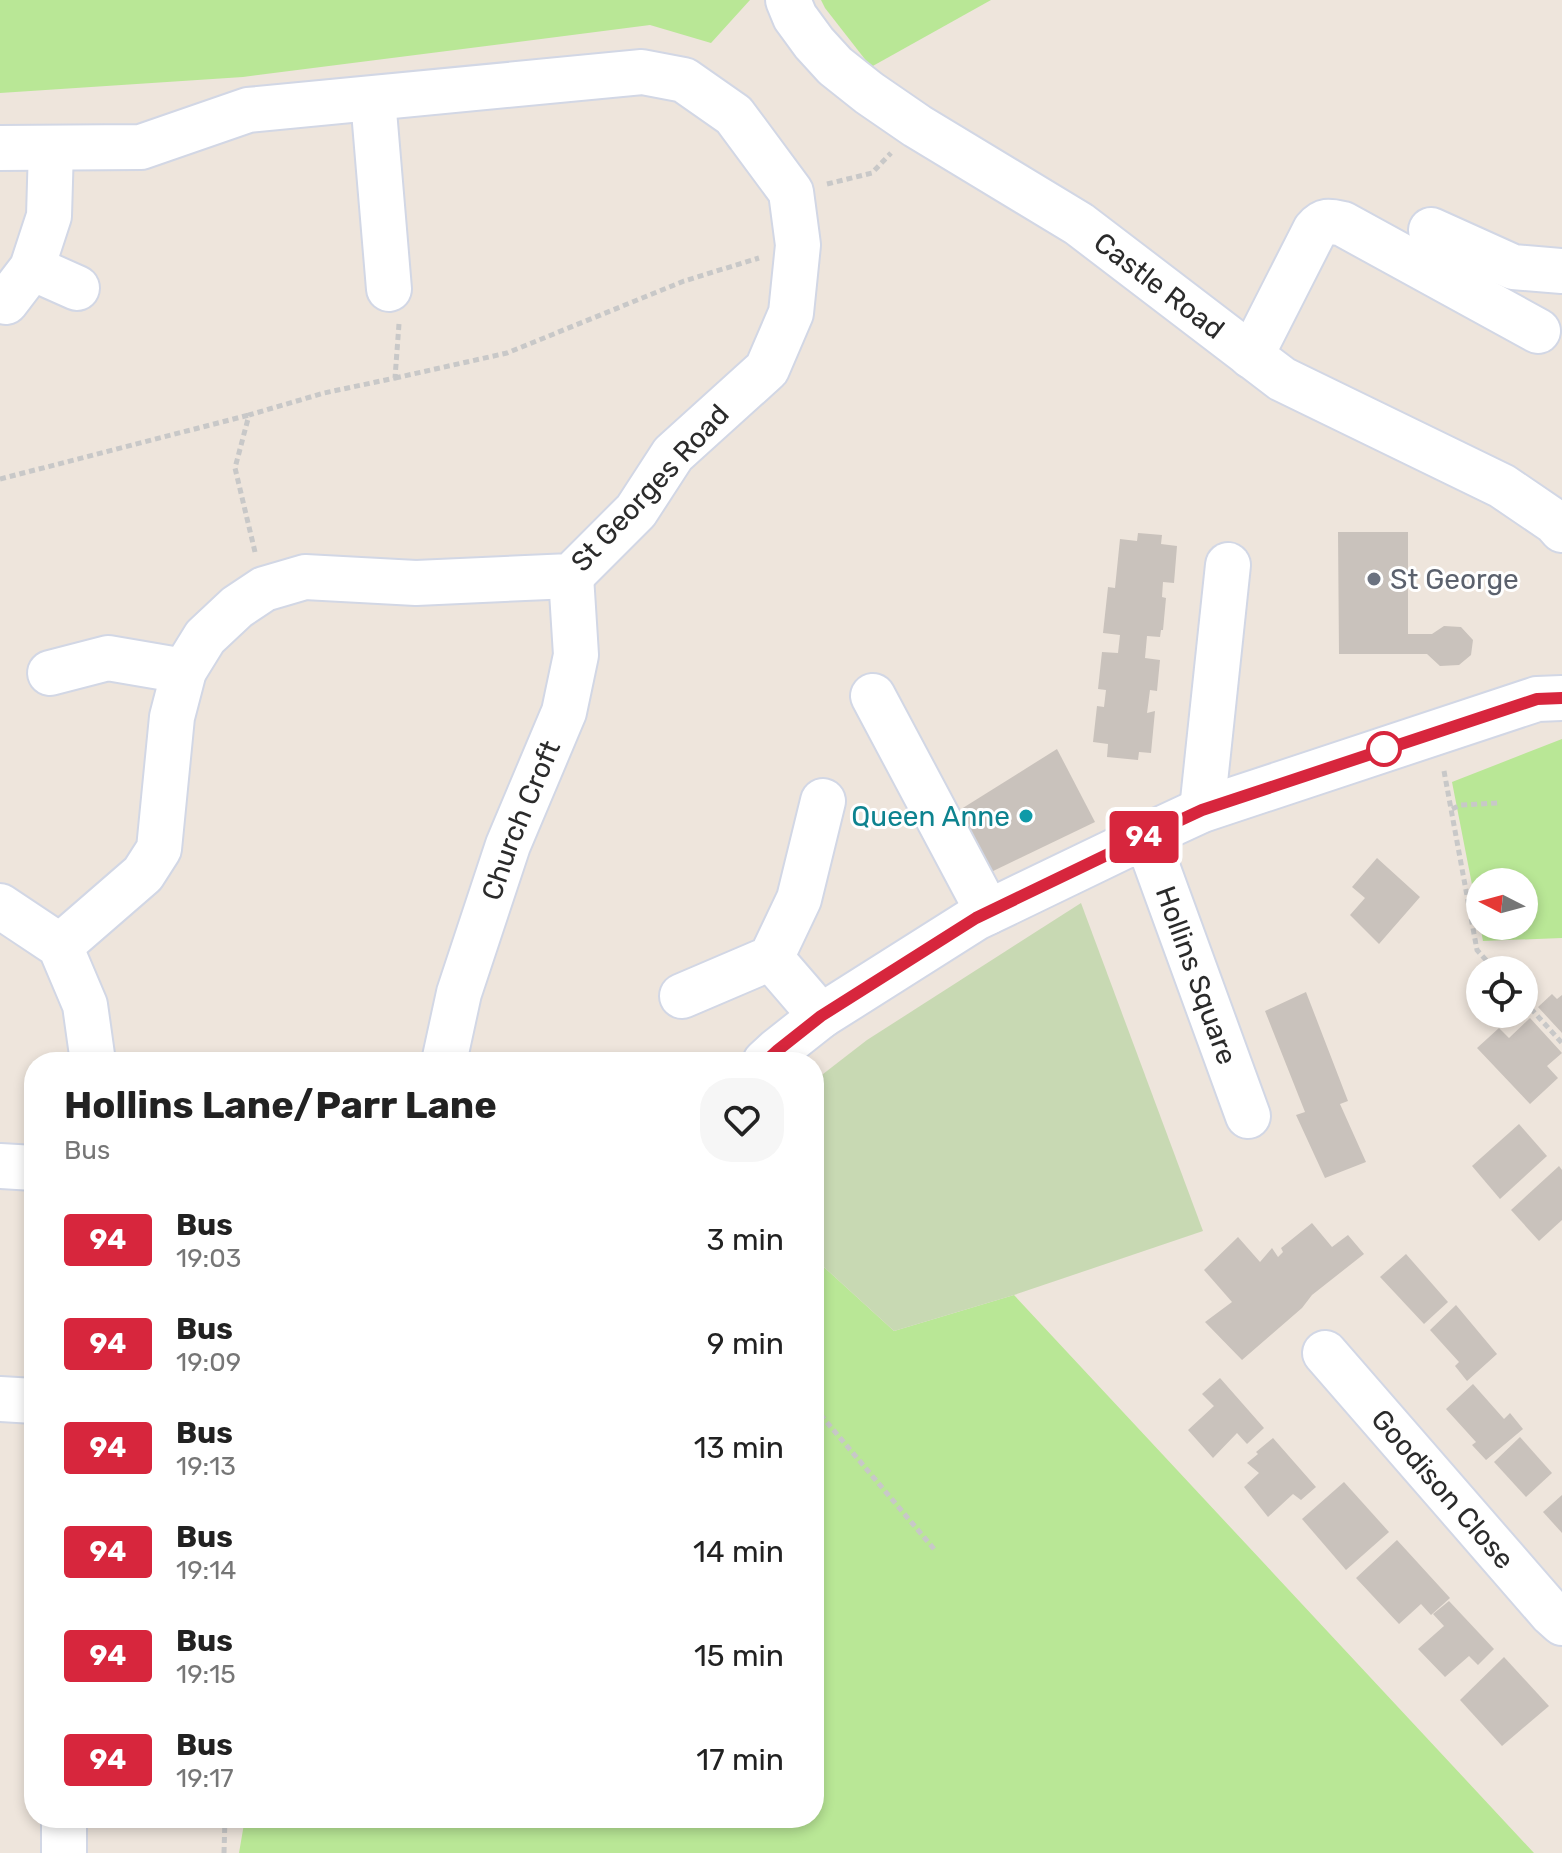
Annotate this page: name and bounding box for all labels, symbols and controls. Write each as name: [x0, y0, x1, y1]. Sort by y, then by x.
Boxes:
street label: Castle Road: [1088, 225, 1231, 346]
street label: St Georges Road: [564, 398, 736, 578]
place label: St George: [1390, 563, 1519, 596]
marker: St George: [1365, 570, 1383, 588]
unlabelled marker: [1367, 732, 1401, 766]
street label: Church Croft: [474, 735, 567, 904]
place label: Queen Anne: [851, 800, 1010, 833]
marker: Queen Anne: [1017, 807, 1035, 825]
line badge: 94: [1108, 811, 1180, 863]
text: 94: [1126, 820, 1162, 853]
north arrow: [1466, 868, 1538, 940]
map controls: [1466, 868, 1538, 1028]
street label: Hollins Square: [1149, 882, 1244, 1069]
button: locate: [1466, 956, 1538, 1028]
button: heart: [700, 1078, 784, 1162]
text: Hollins Lane/Parr Lane: [64, 1082, 497, 1128]
text: Bus: [64, 1135, 110, 1166]
text: Bus: [176, 1207, 233, 1243]
text: 3 min: [707, 1222, 784, 1258]
text: 94: [90, 1223, 126, 1256]
text: 19:03: [176, 1243, 241, 1274]
text: Bus: [176, 1311, 233, 1347]
text: 9 min: [707, 1326, 784, 1362]
text: 94: [90, 1327, 126, 1360]
text: 19:09: [176, 1347, 241, 1378]
street label: Goodison Close: [1365, 1402, 1521, 1575]
text: Bus: [176, 1415, 233, 1451]
text: 13 min: [694, 1430, 784, 1466]
text: 94: [90, 1431, 126, 1464]
text: 19:13: [176, 1451, 236, 1482]
text: Bus: [176, 1519, 233, 1555]
text: 14 min: [693, 1534, 784, 1570]
text: 94: [90, 1535, 126, 1568]
text: 19:14: [176, 1555, 236, 1586]
text: Bus: [176, 1623, 233, 1659]
text: 15 min: [694, 1638, 784, 1674]
text: 94: [90, 1639, 126, 1672]
text: 19:15: [176, 1659, 236, 1690]
text: Bus: [176, 1727, 233, 1763]
text: 17 min: [696, 1742, 784, 1778]
text: 94: [90, 1743, 126, 1776]
text: 19:17: [176, 1763, 234, 1794]

